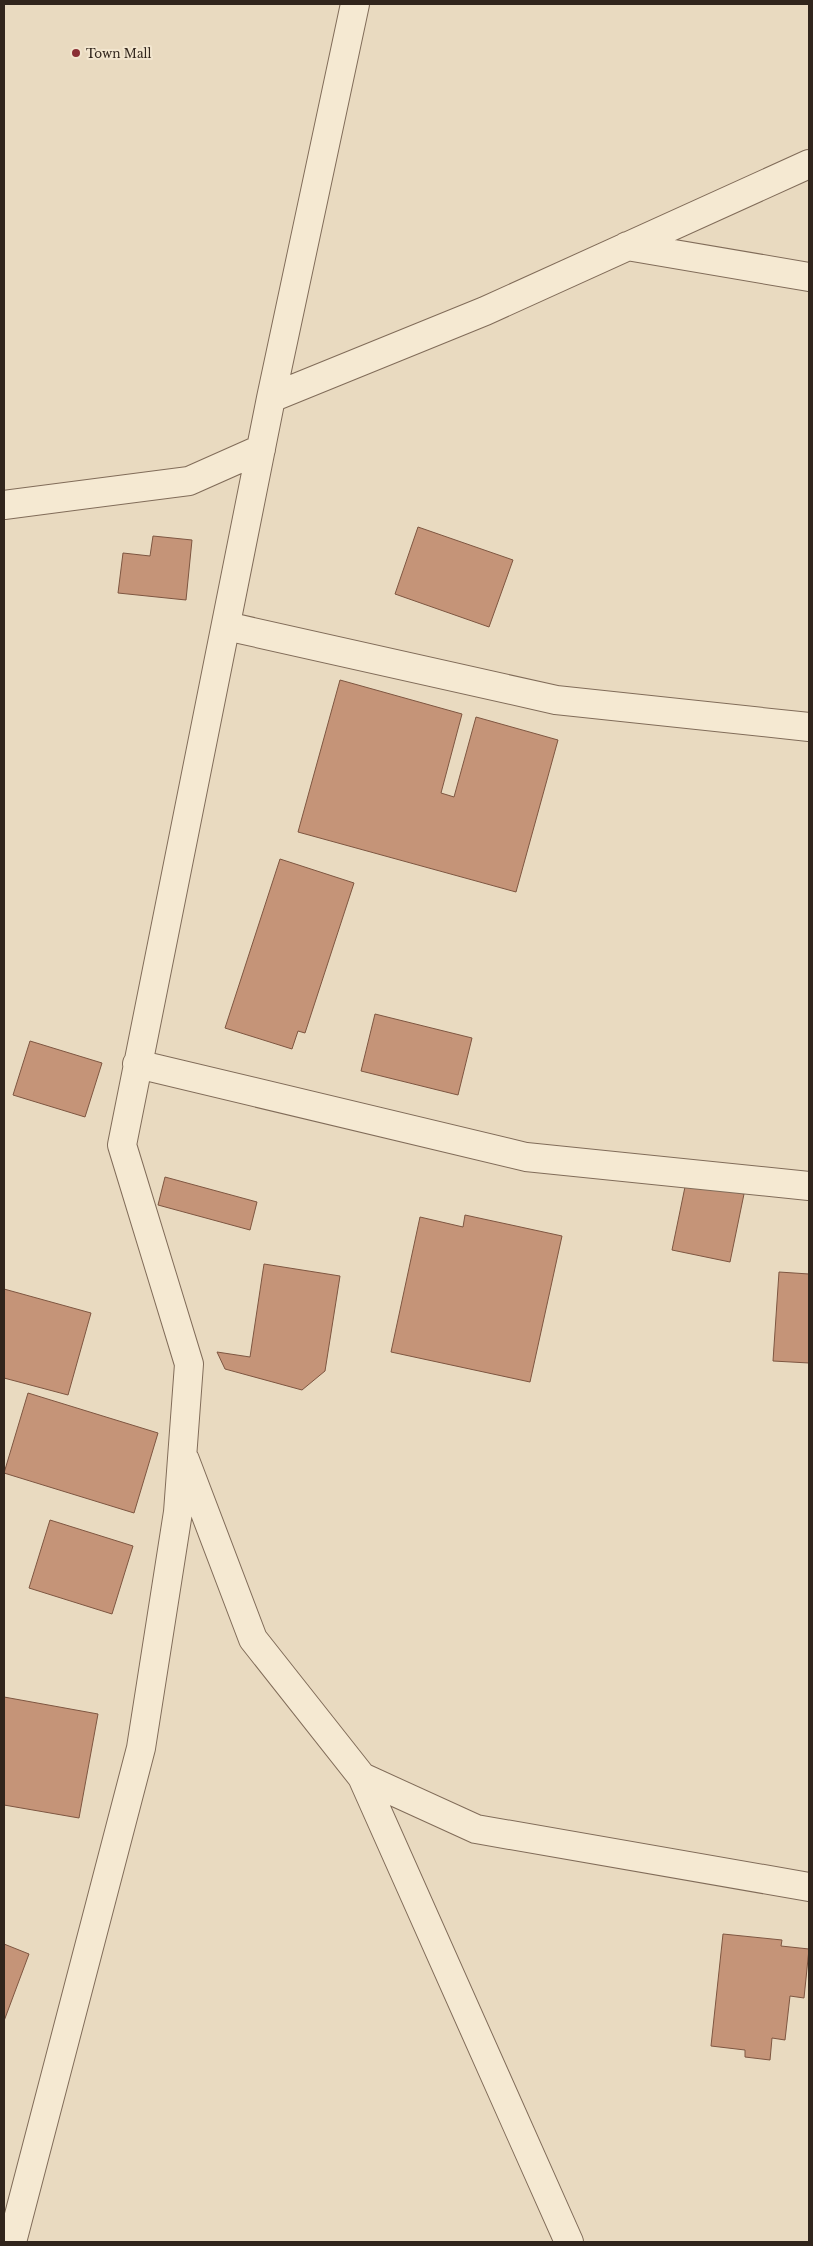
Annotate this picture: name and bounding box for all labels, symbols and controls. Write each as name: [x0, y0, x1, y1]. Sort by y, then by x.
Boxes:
place label: Town Mall: [86, 46, 151, 61]
marker: Town Mall: [70, 47, 82, 59]

